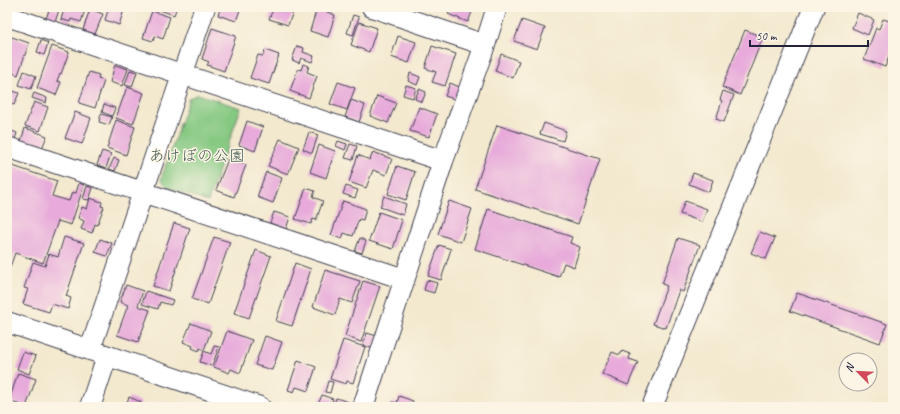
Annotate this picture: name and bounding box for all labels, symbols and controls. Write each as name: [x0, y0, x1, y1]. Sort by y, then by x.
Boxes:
scale bar: [750, 22, 868, 48]
text: 50 m: [756, 28, 778, 44]
park label: あけぼの公園: [149, 146, 245, 166]
north arrow: [838, 352, 878, 392]
text: N: [841, 360, 858, 374]

